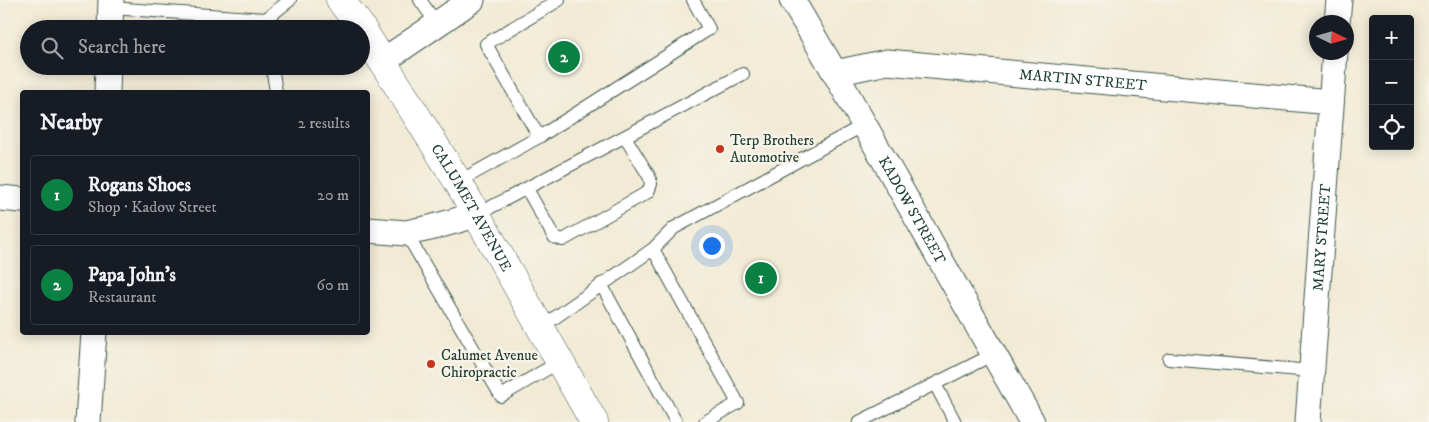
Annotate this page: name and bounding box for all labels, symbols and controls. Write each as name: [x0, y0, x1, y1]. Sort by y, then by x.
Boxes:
north arrow: [1309, 15, 1354, 60]
map controls: [1369, 15, 1414, 150]
button: +: [1369, 15, 1414, 60]
search box: [20, 20, 370, 75]
icon: search: [38, 34, 66, 62]
text: Search here: [78, 36, 166, 59]
pin: 2: [548, 38, 580, 76]
button: −: [1369, 60, 1414, 105]
street label: MARTIN STREET: [1018, 65, 1148, 95]
button: locate: [1369, 105, 1414, 150]
text: Nearby: [40, 110, 102, 136]
text: 2 results: [298, 113, 350, 133]
place label: Terp Brothers Automotive: [730, 131, 814, 167]
street label: CALUMET AVENUE: [427, 140, 516, 275]
marker: Terp Brothers Automotive: [714, 143, 726, 155]
street label: KADOW STREET: [874, 153, 950, 268]
text: Rogans Shoes: [88, 174, 191, 197]
street label: MARY STREET: [1309, 183, 1335, 292]
text: 1: [54, 185, 60, 205]
text: 20 m: [317, 185, 349, 205]
text: Shop · Kadow Street: [88, 197, 217, 217]
your location: [699, 233, 725, 259]
pin: 1: [745, 259, 777, 297]
text: Papa John's: [88, 264, 176, 287]
text: 2: [53, 275, 61, 295]
text: 60 m: [317, 275, 349, 295]
text: Restaurant: [88, 287, 156, 307]
place label: Calumet Avenue Chiropractic: [441, 346, 538, 382]
marker: Calumet Avenue Chiropractic: [425, 358, 437, 370]

